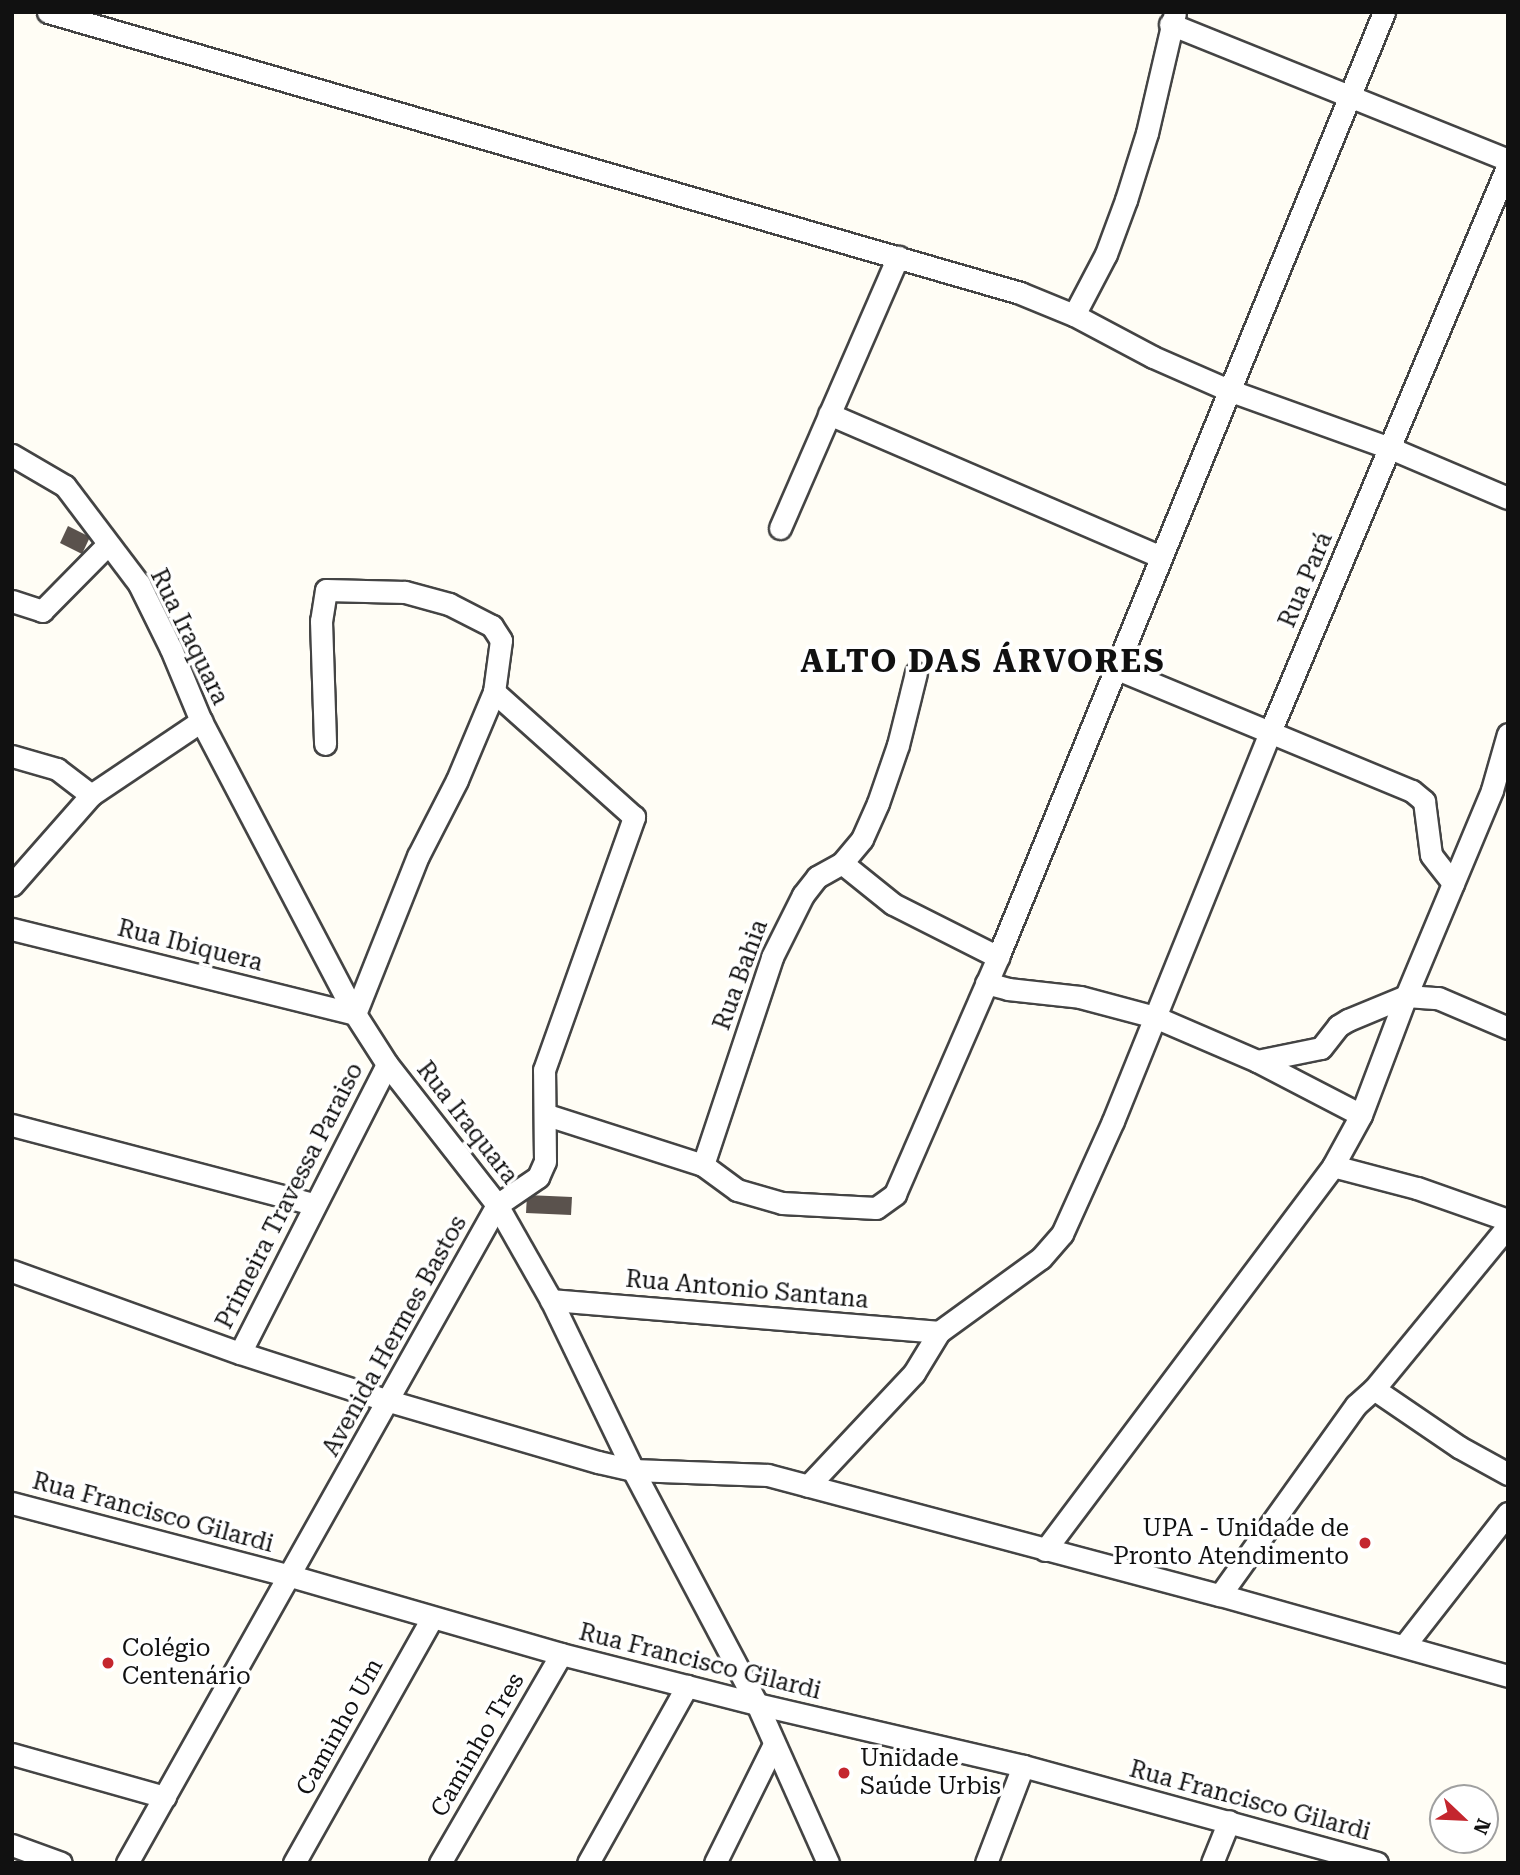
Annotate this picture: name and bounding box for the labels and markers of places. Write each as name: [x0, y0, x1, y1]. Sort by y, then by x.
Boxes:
place label: UPA - Unidade de Pronto Atendimento: [1113, 1515, 1349, 1571]
marker: UPA - Unidade de Pronto Atendimento: [1355, 1533, 1375, 1553]
place label: Colégio Centenário: [122, 1635, 251, 1691]
marker: Colégio Centenário: [100, 1655, 116, 1671]
place label: Unidade Saúde Urbis: [860, 1745, 1001, 1801]
marker: Unidade Saúde Urbis: [834, 1763, 854, 1783]

